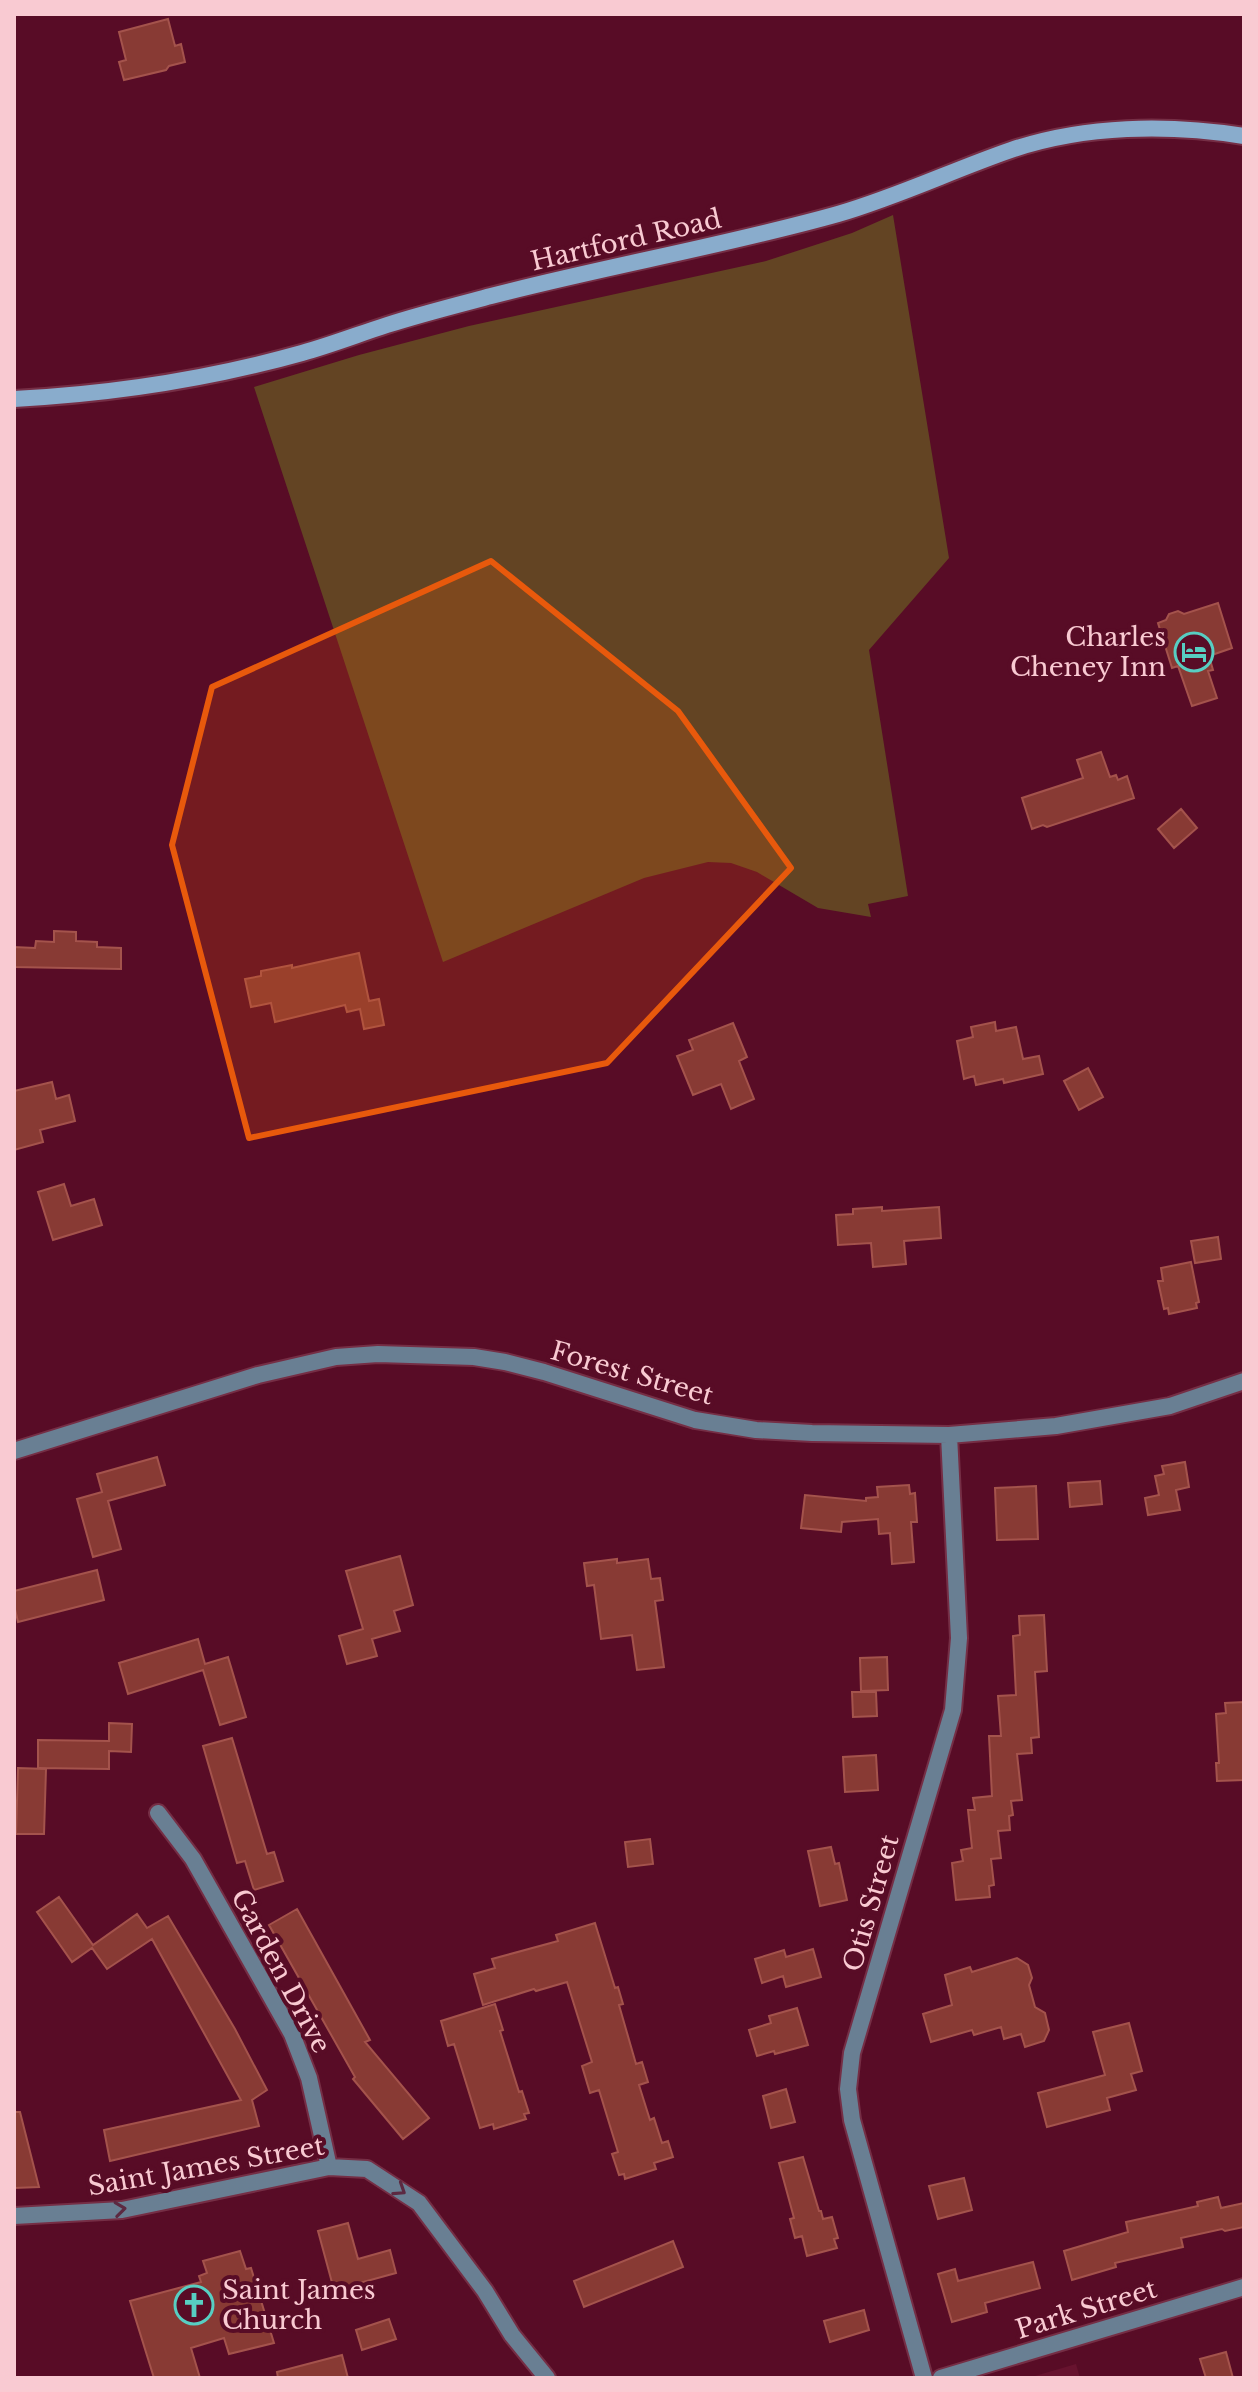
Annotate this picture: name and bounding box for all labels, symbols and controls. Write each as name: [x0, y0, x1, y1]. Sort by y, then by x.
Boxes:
street label: Hartford Road: [528, 203, 724, 277]
place label: Charles Cheney Inn: [1010, 621, 1166, 683]
hotel icon: Charles Cheney Inn: [1173, 631, 1215, 673]
street label: Forest Street: [547, 1335, 717, 1412]
street label: Otis Street: [836, 1831, 906, 1975]
street label: Garden Drive: [224, 1883, 338, 2059]
street label: Saint James Street: [85, 2129, 327, 2203]
one-way arrow: [392, 2181, 406, 2196]
one-way arrow: [114, 2201, 127, 2218]
street label: Park Street: [1012, 2272, 1160, 2346]
place label: Saint James Church: [222, 2274, 376, 2336]
church icon: Saint James Church: [173, 2284, 215, 2326]

